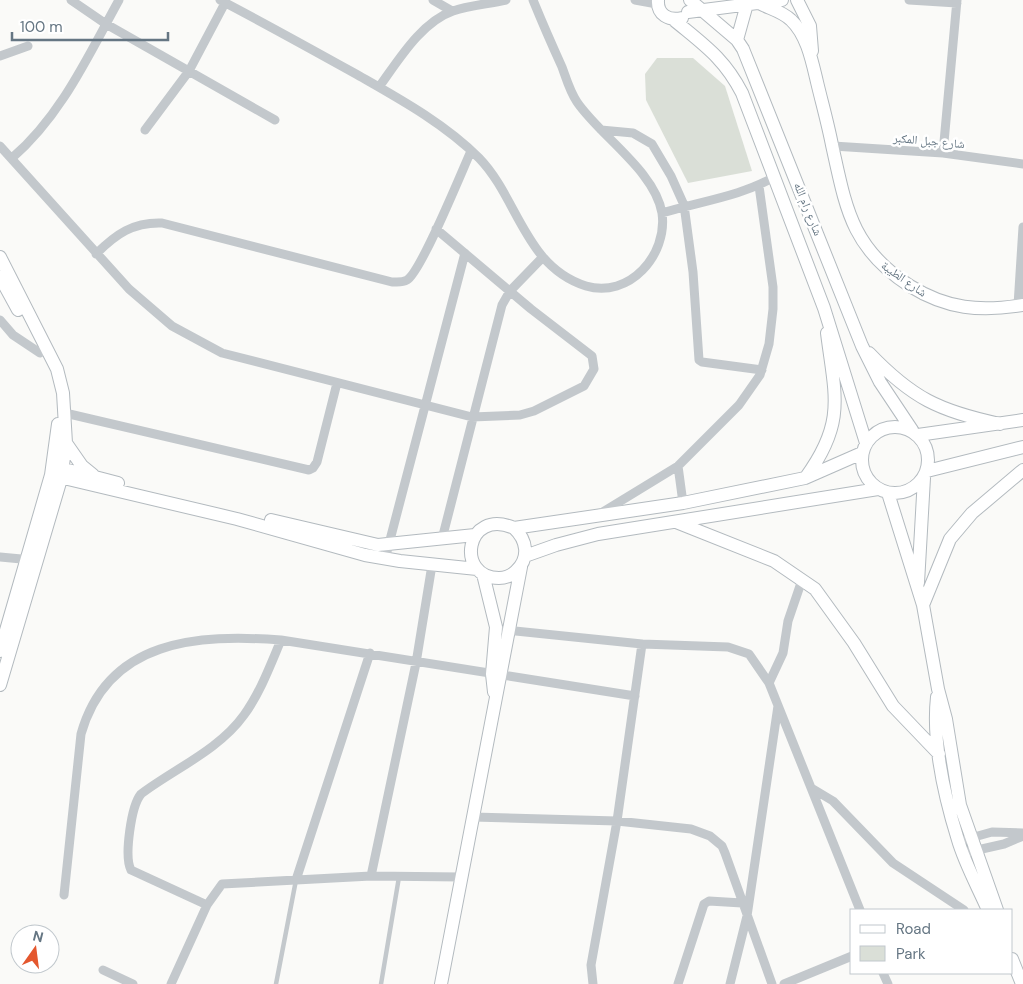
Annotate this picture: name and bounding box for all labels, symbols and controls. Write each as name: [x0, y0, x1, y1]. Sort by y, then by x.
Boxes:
scale bar: [12, 10, 169, 42]
text: 100 m: [20, 17, 63, 37]
street label: شارع جبل المكبر: [892, 130, 965, 152]
street label: شارع رام الله: [790, 180, 826, 238]
street label: شارع الطيبة: [878, 257, 930, 301]
legend: [850, 909, 1013, 974]
text: Road: [896, 919, 931, 939]
north arrow: [10, 924, 60, 974]
text: N: [31, 926, 45, 946]
text: Park: [896, 944, 926, 964]

